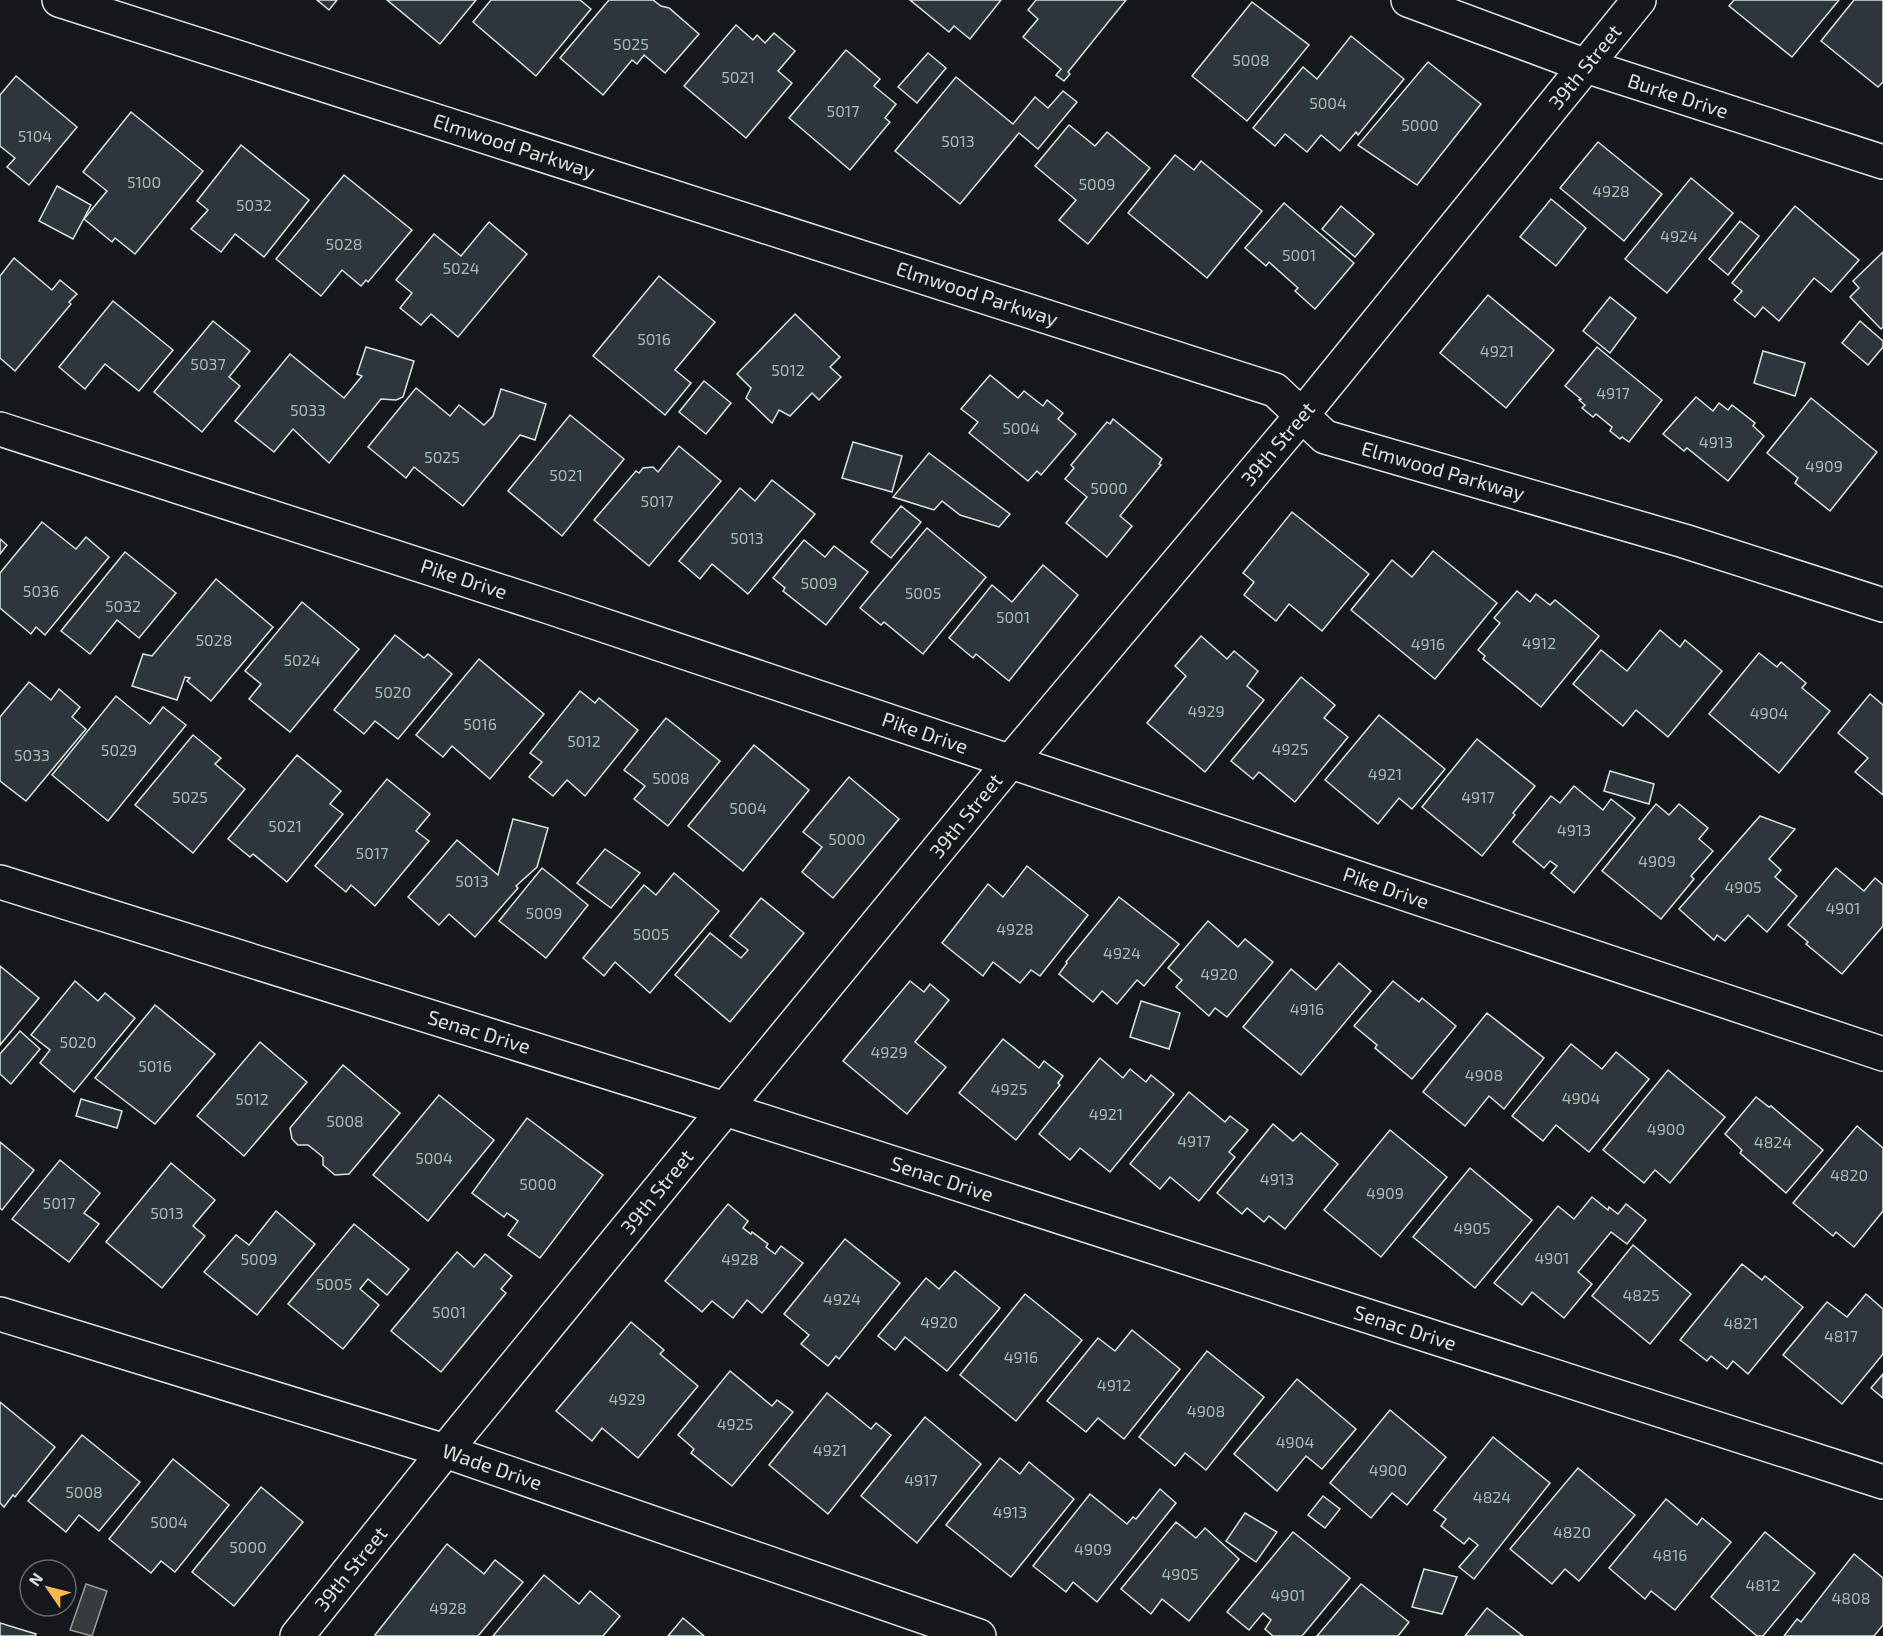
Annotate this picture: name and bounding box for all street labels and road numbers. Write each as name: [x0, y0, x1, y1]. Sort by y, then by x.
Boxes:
street label: 39th Street: [1543, 19, 1626, 113]
street label: Burke Drive: [1625, 68, 1732, 123]
street label: Elmwood Parkway: [430, 108, 599, 183]
street label: Elmwood Parkway: [893, 256, 1062, 331]
street label: 39th Street: [1235, 396, 1319, 490]
street label: Elmwood Parkway: [1359, 435, 1528, 505]
street label: Pike Drive: [418, 553, 510, 603]
street label: Pike Drive: [879, 706, 971, 758]
street label: 39th Street: [924, 768, 1007, 862]
street label: Pike Drive: [1340, 861, 1432, 913]
street label: Senac Drive: [425, 1004, 534, 1058]
street label: 39th Street: [615, 1144, 698, 1238]
street label: Senac Drive: [888, 1150, 997, 1206]
street label: Senac Drive: [1351, 1299, 1460, 1355]
street label: Wade Drive: [439, 1438, 545, 1494]
street label: 39th Street: [309, 1521, 392, 1615]

